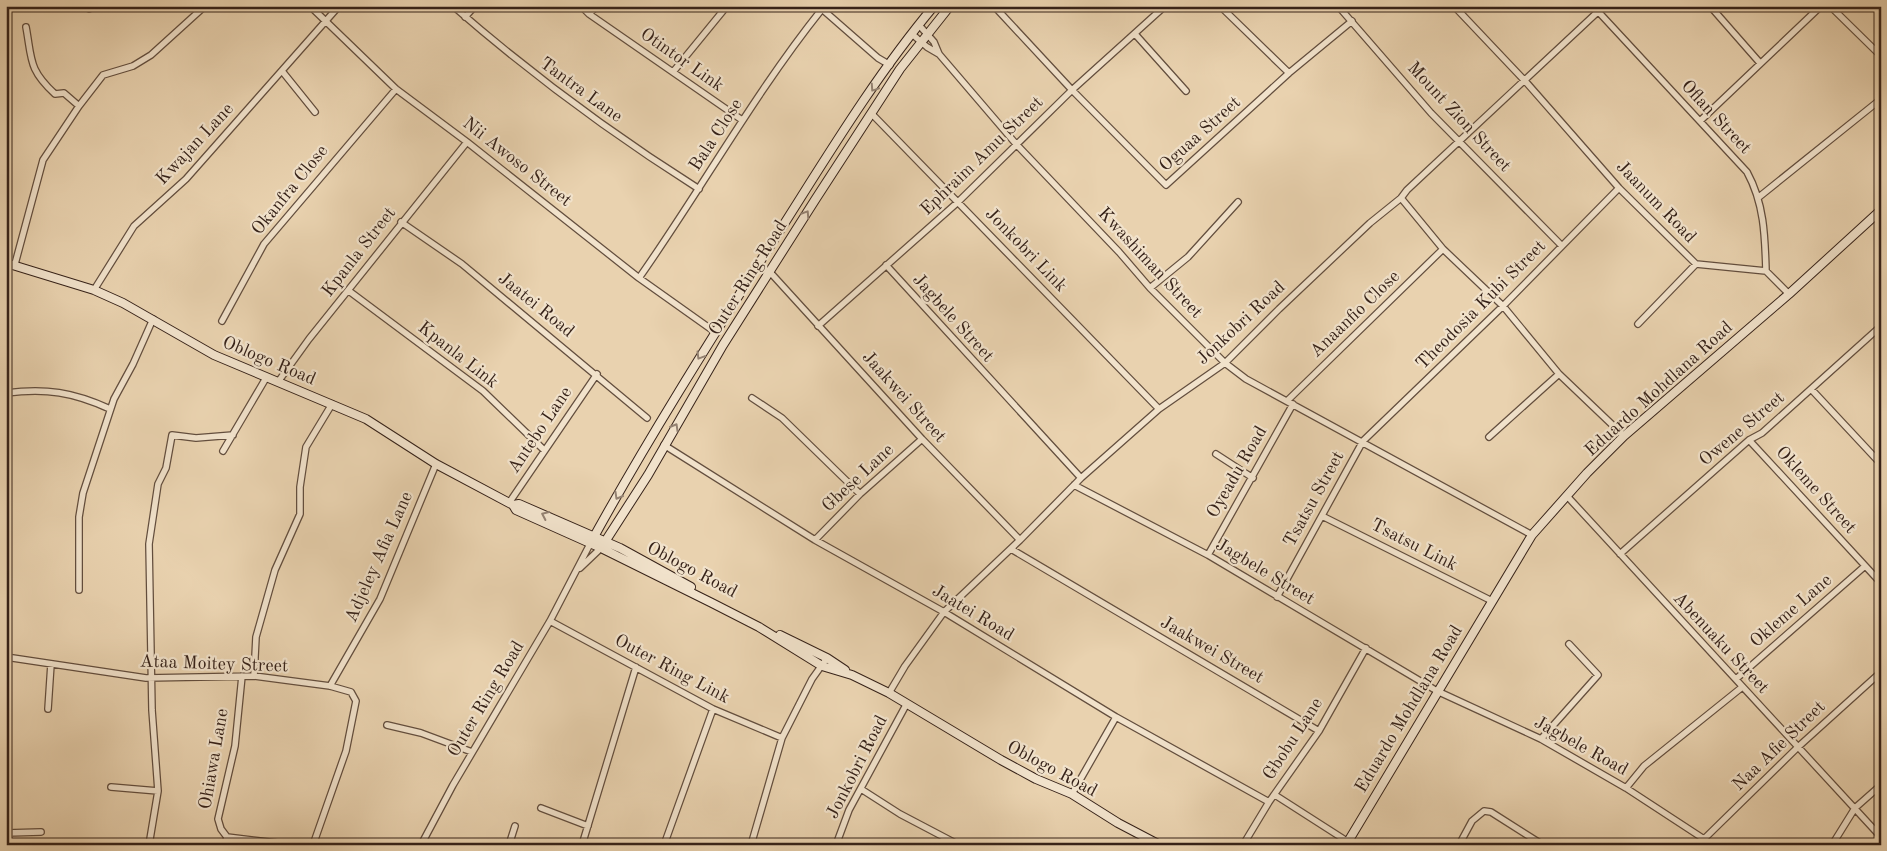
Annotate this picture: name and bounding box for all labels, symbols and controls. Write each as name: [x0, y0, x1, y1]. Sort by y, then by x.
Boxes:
street label: Otintor Link: [637, 25, 727, 95]
street label: Tantra Lane: [536, 54, 626, 126]
street label: Mount Zion Street: [1404, 59, 1514, 175]
street label: Oflan Street: [1678, 77, 1754, 157]
one-way arrow: [871, 82, 880, 91]
street label: Ephraim Amu Street: [917, 93, 1047, 219]
street label: Oguaa Street: [1156, 93, 1244, 175]
street label: Bala Close: [686, 96, 746, 174]
street label: Kwajan Lane: [153, 100, 237, 188]
street label: Nii Awoso Street: [459, 114, 575, 210]
street label: Okanfra Close: [248, 142, 332, 238]
street label: Jaanum Road: [1613, 158, 1699, 246]
street label: Kpanla Street: [319, 204, 399, 300]
street label: Jonkobri Link: [982, 204, 1070, 296]
street label: Kwashiman Street: [1094, 204, 1206, 322]
one-way arrow: [799, 210, 809, 219]
street label: Outer Ring Road: [706, 217, 790, 339]
street label: Theodosia Kubi Street: [1413, 237, 1549, 373]
street label: Anaanfio Close: [1307, 267, 1403, 361]
street label: Jaatei Road: [495, 269, 577, 341]
street label: Jagbele Street: [909, 270, 997, 366]
street label: Jonkobri Road: [1193, 278, 1289, 368]
street label: Kpanla Link: [414, 318, 502, 392]
street label: Eduardo Mohdlana Road: [1582, 318, 1736, 460]
street label: Oblogo Road: [220, 333, 318, 389]
street label: Jaakwei Street: [859, 348, 949, 446]
one-way arrow: [697, 351, 707, 360]
street label: Antebo Lane: [505, 383, 575, 477]
street label: Owene Street: [1696, 388, 1788, 470]
one-way arrow: [668, 423, 678, 432]
street label: Oyeadu Road: [1204, 423, 1270, 521]
street label: Gbese Lane: [819, 441, 897, 515]
street label: Okleme Street: [1772, 443, 1860, 537]
street label: Tsatsu Street: [1280, 448, 1348, 550]
street label: Adjeley Afia Lane: [342, 489, 416, 625]
one-way arrow: [614, 491, 624, 500]
one-way arrow: [541, 511, 550, 521]
street label: Tsatsu Link: [1368, 516, 1460, 574]
street label: Jagbele Street: [1212, 536, 1318, 608]
street label: Oblogo Road: [644, 539, 740, 601]
street label: Okleme Lane: [1747, 571, 1835, 651]
street label: Jaatei Road: [929, 582, 1017, 644]
street label: Abenuaku Street: [1670, 589, 1772, 697]
street label: Jaakwei Street: [1157, 613, 1267, 687]
street label: Eduardo Mohdlana Road: [1352, 622, 1466, 796]
street label: Outer Ring Link: [612, 631, 732, 707]
street label: Outer Ring Road: [444, 638, 528, 760]
street label: Ataa Moitey Street: [139, 652, 289, 676]
street label: Gbobu Lane: [1260, 695, 1326, 783]
street label: Naa Afie Street: [1729, 697, 1829, 795]
street label: Ohiawa Lane: [196, 707, 232, 811]
street label: Jonkobri Road: [823, 712, 891, 822]
street label: Jagbele Road: [1531, 713, 1631, 779]
street label: Oblogo Road: [1004, 738, 1100, 800]

